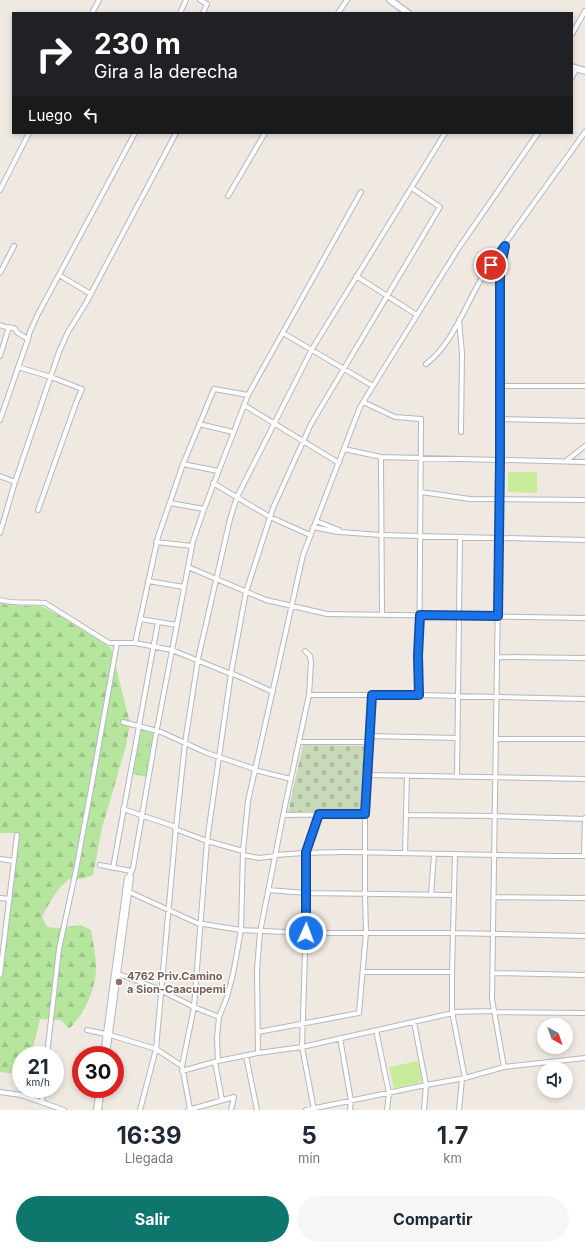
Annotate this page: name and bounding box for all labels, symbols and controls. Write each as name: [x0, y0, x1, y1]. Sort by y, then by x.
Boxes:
text: 230 m: [94, 27, 181, 61]
icon: right: [28, 28, 80, 80]
text: Gira a la derecha: [94, 61, 238, 82]
icon: left: [80, 104, 102, 126]
text: Luego: [28, 106, 72, 125]
pin: [474, 248, 508, 282]
icon: arrive: [480, 254, 502, 276]
position arrow: [285, 912, 327, 954]
place label: 4762 Priv.Camino a Sion-Caacupemi: [127, 969, 226, 996]
marker: 4762 Priv.Camino a Sion-Caacupemi: [114, 977, 124, 987]
north arrow: [537, 1018, 573, 1054]
map controls: [537, 1018, 573, 1098]
speed limit sign: 30: [72, 1046, 124, 1098]
text: 21: [27, 1055, 49, 1079]
button: sound: [537, 1062, 573, 1098]
text: km/h: [26, 1076, 50, 1088]
text: 16:39: [117, 1121, 182, 1150]
text: 5: [301, 1121, 317, 1150]
text: 1.7: [437, 1121, 468, 1150]
text: Llegada: [125, 1150, 173, 1166]
text: min: [298, 1150, 320, 1166]
text: km: [443, 1150, 462, 1166]
button: Salir: [16, 1196, 289, 1242]
button: Compartir: [297, 1196, 569, 1242]

